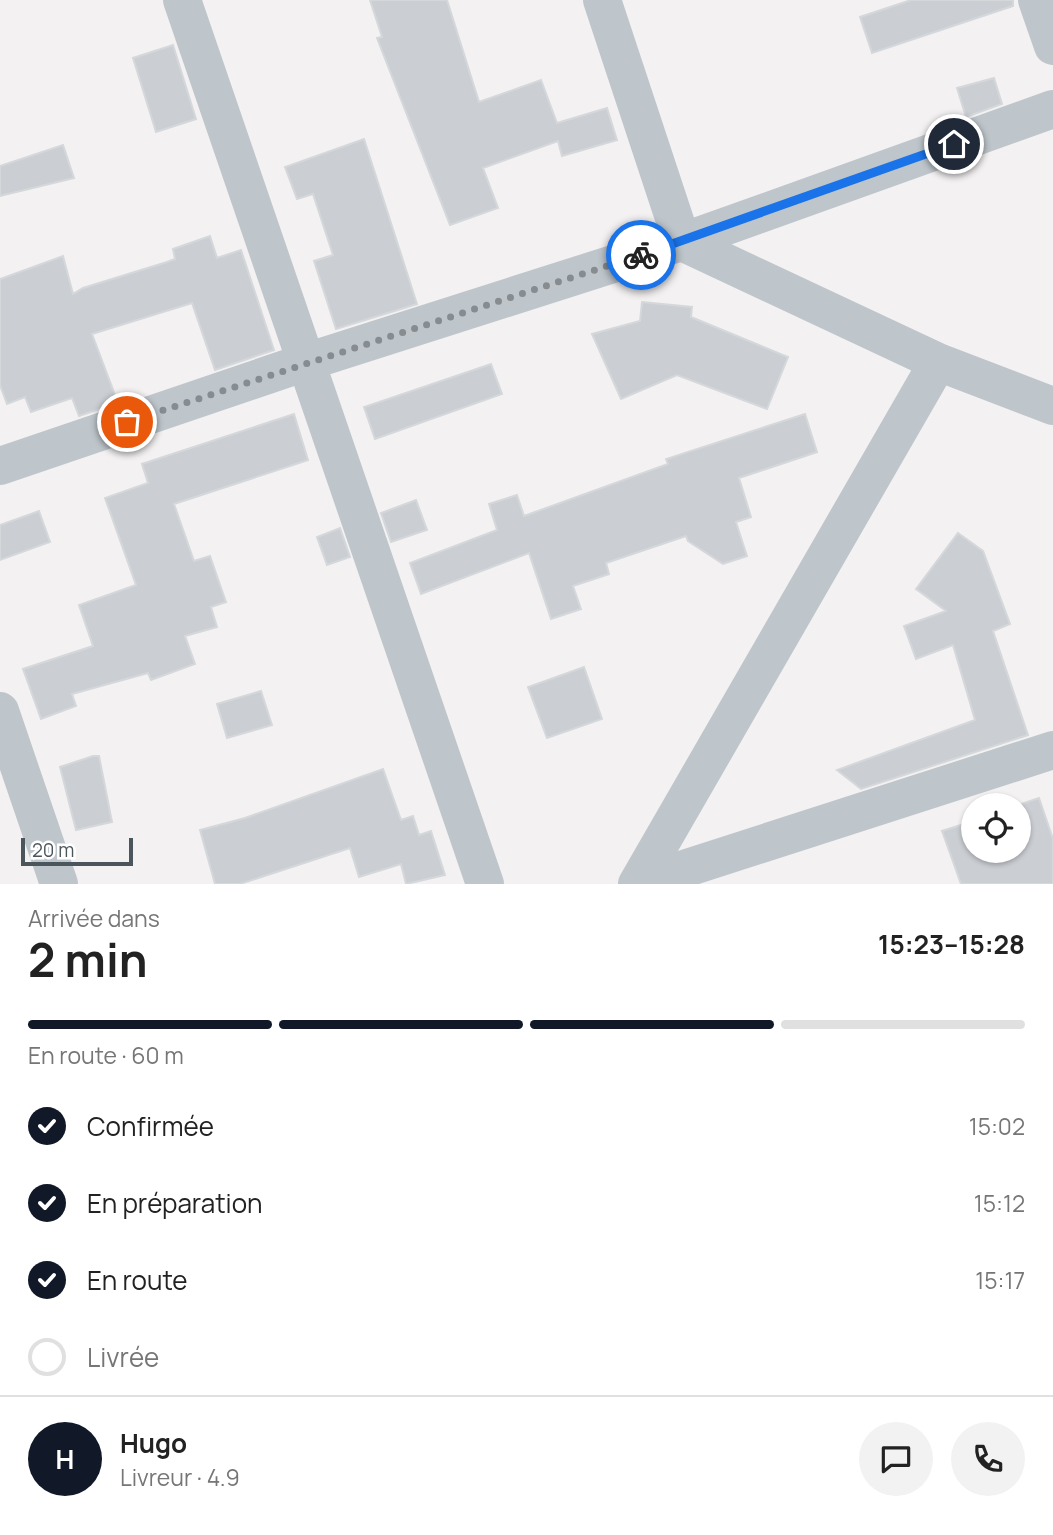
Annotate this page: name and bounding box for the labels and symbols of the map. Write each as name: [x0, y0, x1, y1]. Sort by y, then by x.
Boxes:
pin: [924, 114, 984, 174]
courier: [606, 220, 676, 290]
pin: [97, 392, 157, 452]
scale bar: [21, 835, 133, 867]

